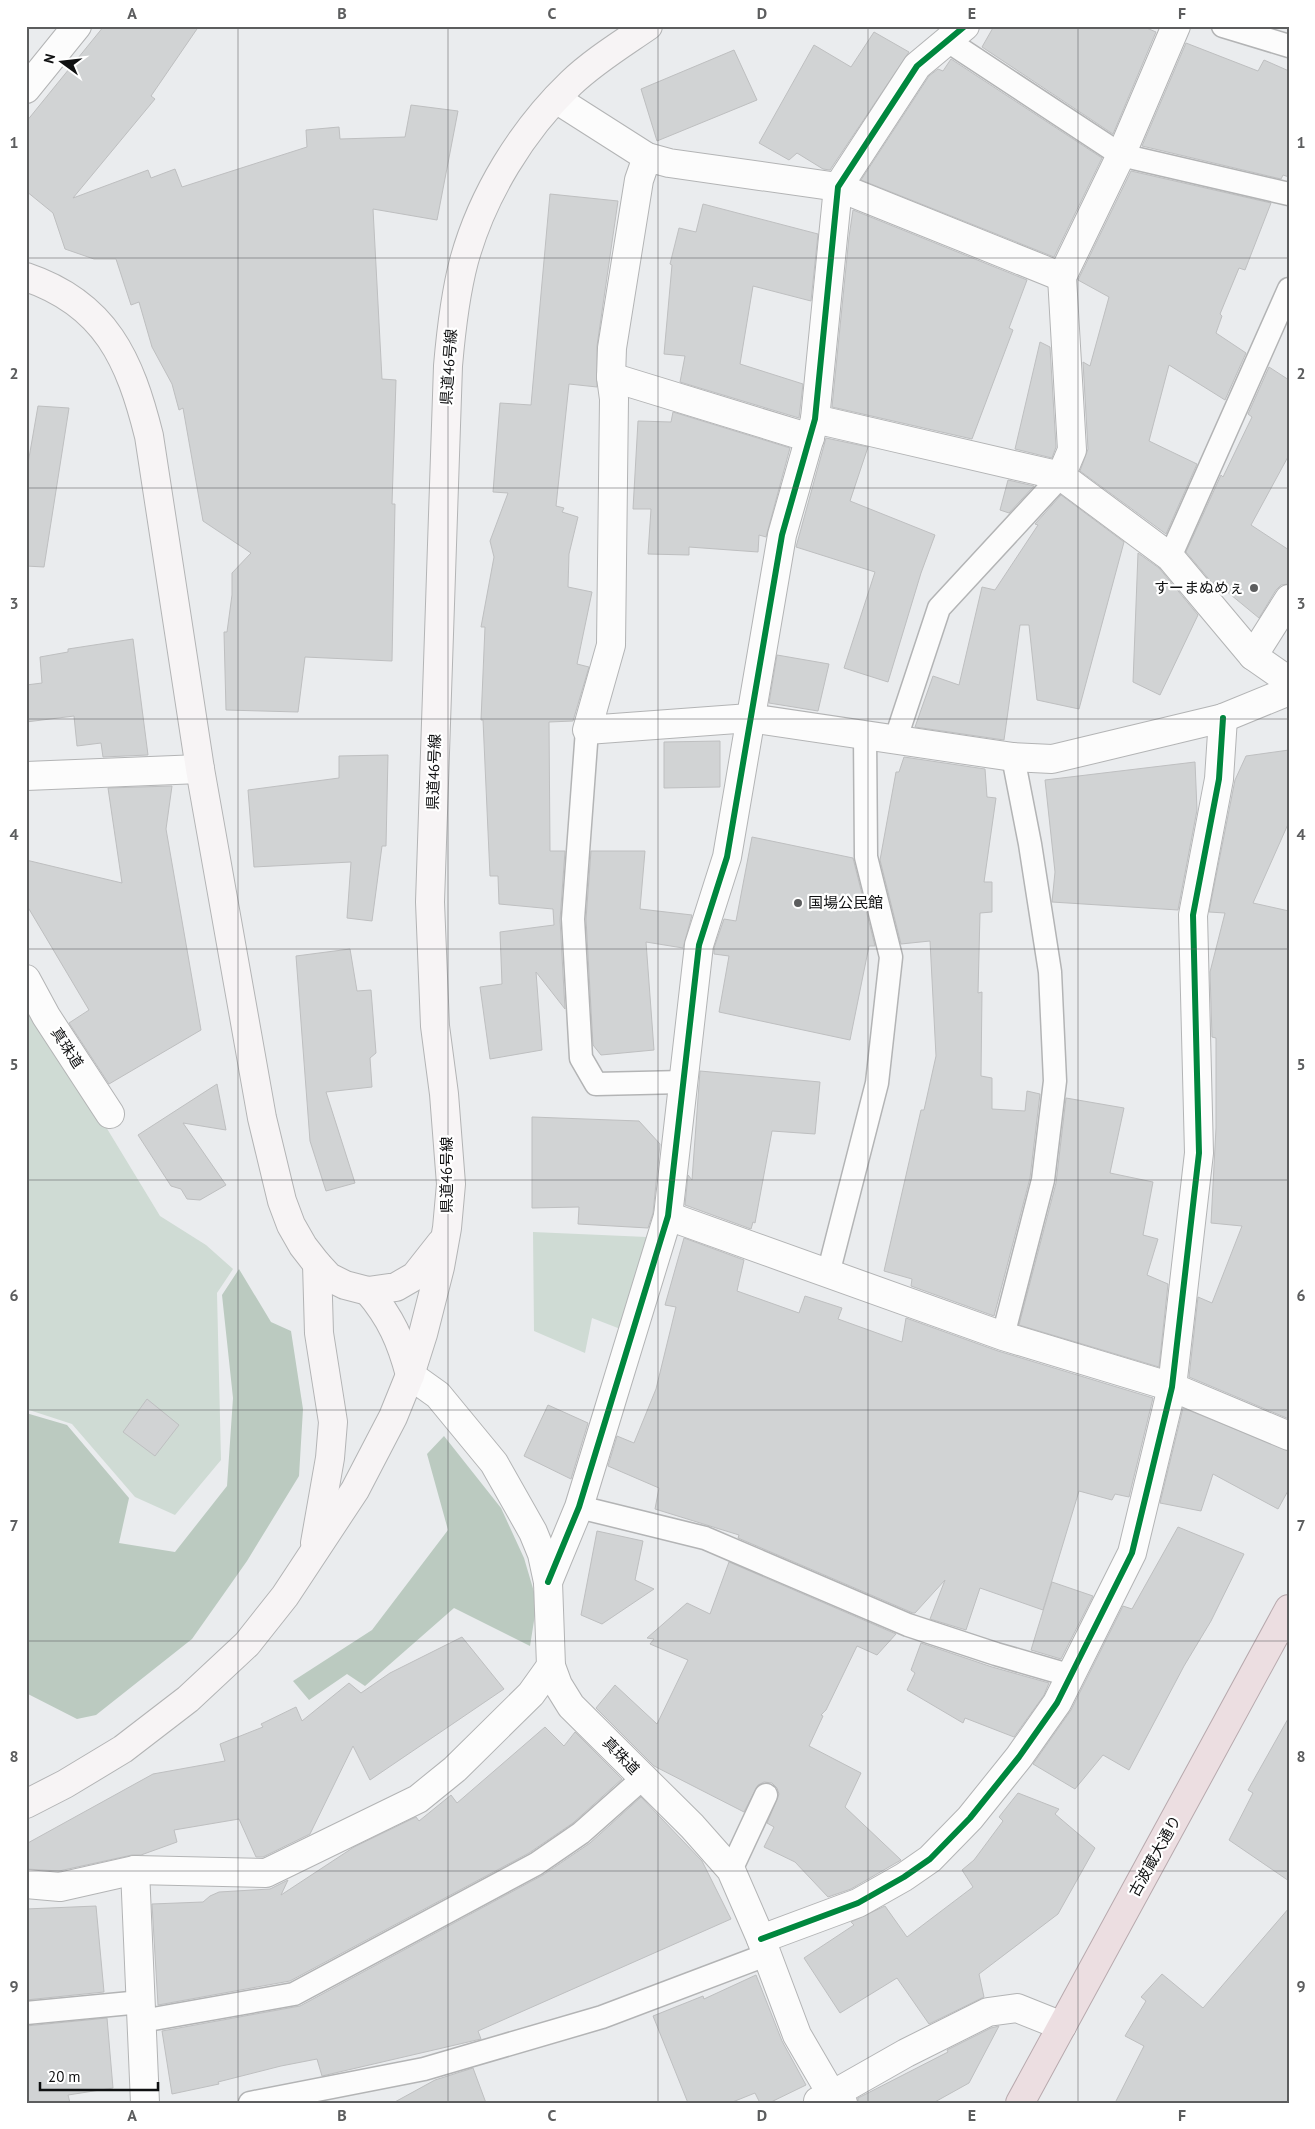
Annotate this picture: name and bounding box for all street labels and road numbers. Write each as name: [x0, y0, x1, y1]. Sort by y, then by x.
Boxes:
street label: 県道46号線: [436, 328, 461, 406]
street label: 県道46号線: [423, 733, 444, 810]
street label: 真珠道: [47, 1024, 88, 1072]
street label: 県道46号線: [437, 1137, 456, 1213]
street label: 真珠道: [599, 1733, 644, 1778]
street label: 古波蔵大通り: [1124, 1812, 1185, 1900]

